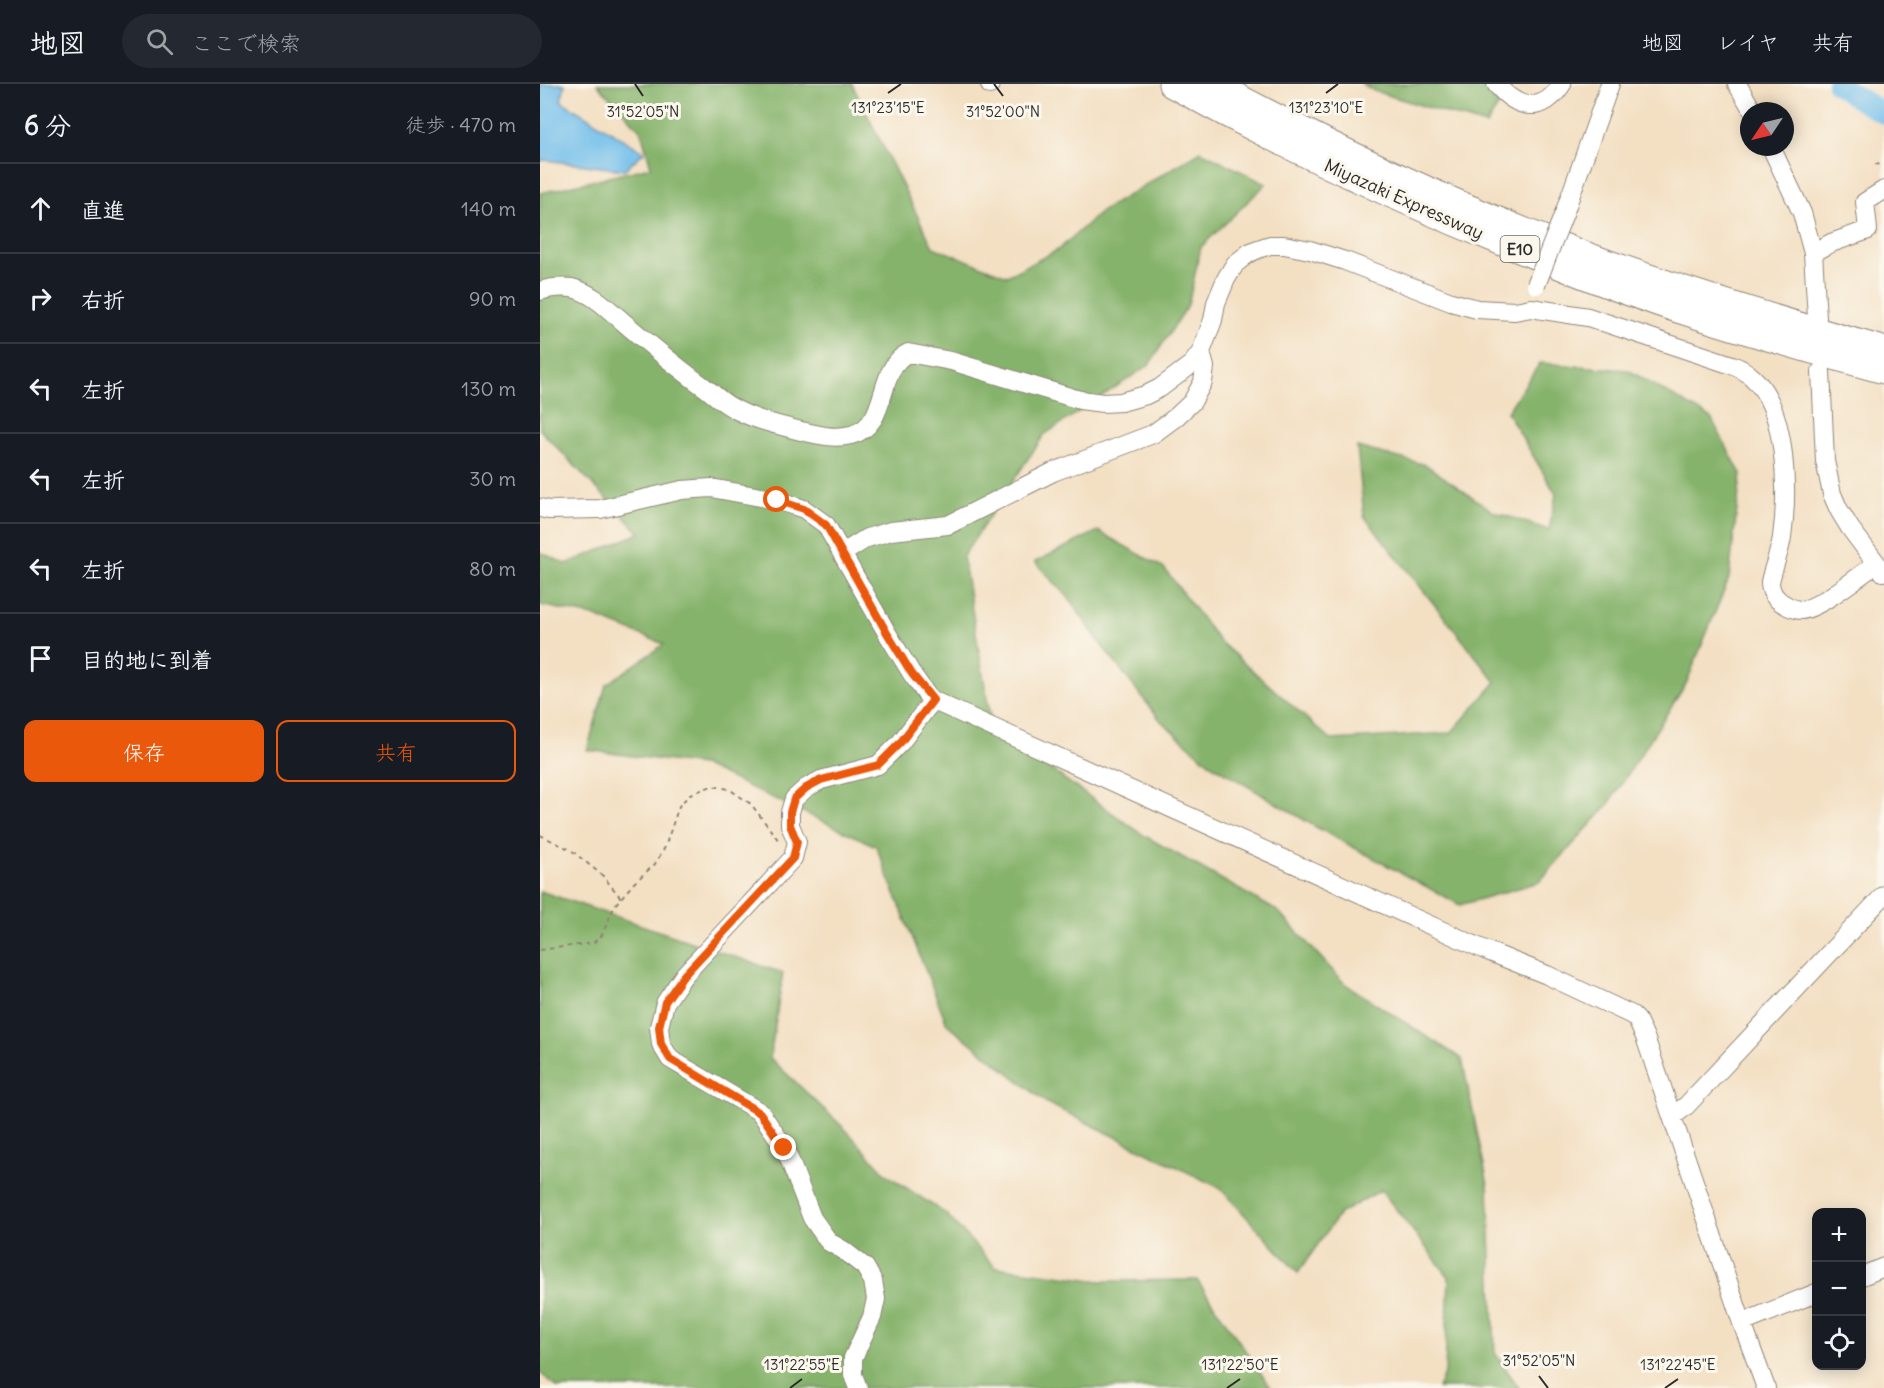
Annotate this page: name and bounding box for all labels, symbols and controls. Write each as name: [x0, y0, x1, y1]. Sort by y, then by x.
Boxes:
search box: [122, 14, 542, 68]
text: 地図: [30, 25, 86, 61]
icon: search: [143, 25, 176, 58]
text: ここで検索: [191, 29, 301, 57]
text: 地図: [1642, 29, 1684, 56]
text: レイヤ: [1717, 29, 1779, 56]
text: 共有: [1812, 29, 1854, 56]
text: 131°23'15"E: [851, 98, 925, 117]
text: 131°23'10"E: [1289, 98, 1364, 117]
text: 31°52'05"N: [606, 102, 680, 121]
text: 31°52'00"N: [966, 102, 1040, 121]
north arrow: [1740, 102, 1794, 156]
text: 6 分: [24, 109, 71, 142]
text: 徒歩 · 470 m: [405, 112, 516, 137]
street label: Miyazaki Expressway: [1321, 153, 1487, 245]
icon: ahead: [24, 192, 57, 225]
text: 直進: [81, 196, 125, 224]
text: 140 m: [461, 196, 516, 221]
road number: E10: [1500, 236, 1540, 262]
icon: right: [24, 282, 57, 315]
text: 右折: [81, 286, 125, 314]
text: 90 m: [469, 286, 516, 311]
icon: left: [24, 372, 57, 405]
text: 左折: [81, 376, 125, 404]
text: 130 m: [461, 376, 516, 401]
icon: left: [24, 462, 57, 495]
text: 左折: [81, 466, 125, 494]
text: 30 m: [469, 466, 516, 491]
route start: [763, 486, 789, 512]
icon: left: [24, 552, 57, 585]
text: 左折: [81, 556, 125, 584]
text: 80 m: [469, 556, 516, 581]
icon: arrive: [24, 642, 57, 675]
text: 目的地に到着: [81, 646, 213, 674]
button: 保存: [24, 720, 264, 782]
button: 共有: [276, 720, 516, 782]
route end: [770, 1134, 796, 1160]
map controls: [1812, 1208, 1866, 1370]
button: +: [1812, 1208, 1866, 1262]
button: −: [1812, 1262, 1866, 1316]
button: locate: [1812, 1316, 1866, 1370]
text: 31°52'05"N: [1502, 1351, 1576, 1370]
text: 131°22'55"E: [764, 1355, 840, 1374]
text: 131°22'50"E: [1201, 1355, 1279, 1374]
text: 131°22'45"E: [1640, 1355, 1716, 1374]

